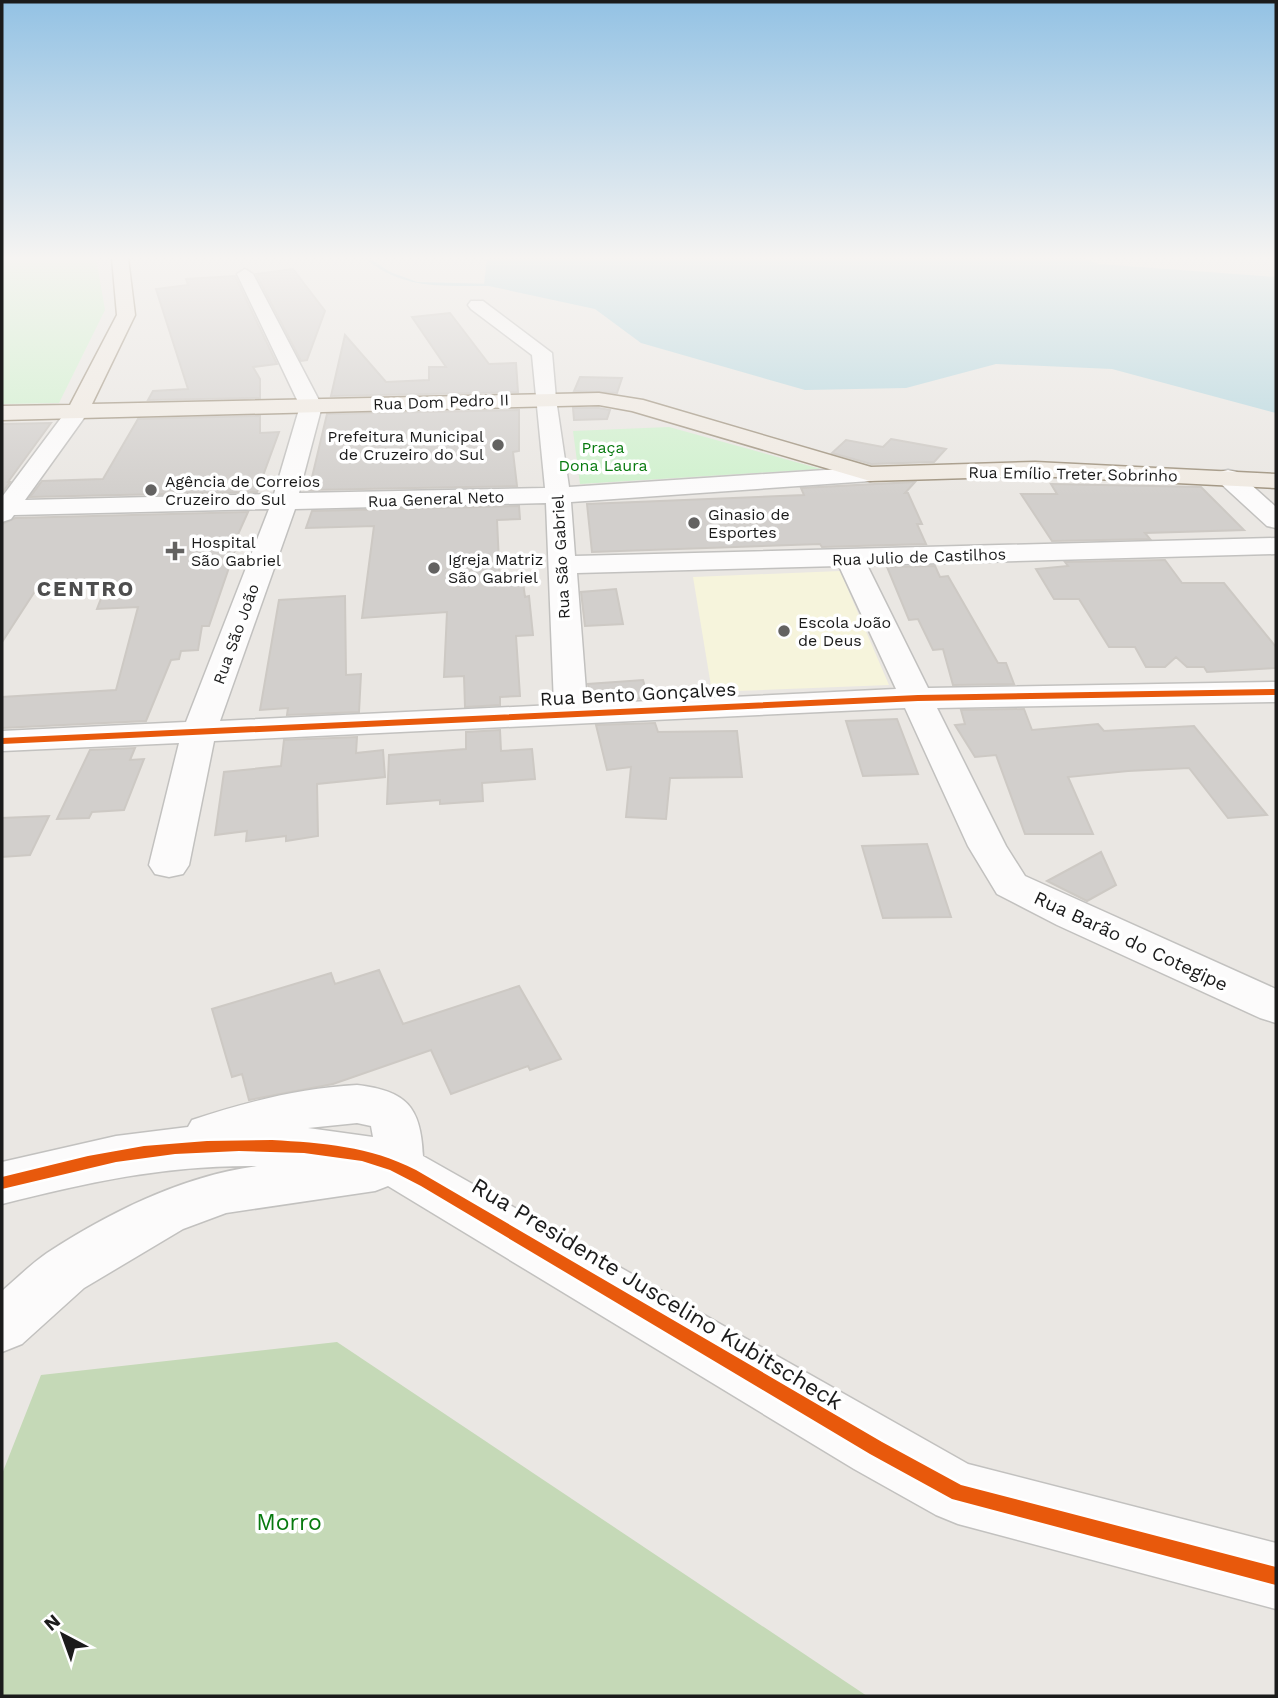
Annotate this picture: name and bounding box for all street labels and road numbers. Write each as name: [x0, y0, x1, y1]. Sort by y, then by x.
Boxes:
street label: Rua Dom Pedro II: [373, 390, 509, 414]
street label: Rua Emílio Treter Sobrinho: [968, 463, 1178, 485]
street label: Rua General Neto: [367, 487, 505, 511]
street label: Rua São Gabriel: [548, 494, 574, 620]
street label: Rua Julio de Castilhos: [832, 544, 1006, 570]
street label: Rua São João: [209, 581, 263, 687]
street label: Rua Bento Gonçalves: [539, 677, 737, 711]
street label: Rua Barão do Cotegipe: [1030, 886, 1232, 996]
street label: Rua Presidente Juscelino Kubitscheck: [467, 1172, 847, 1416]

